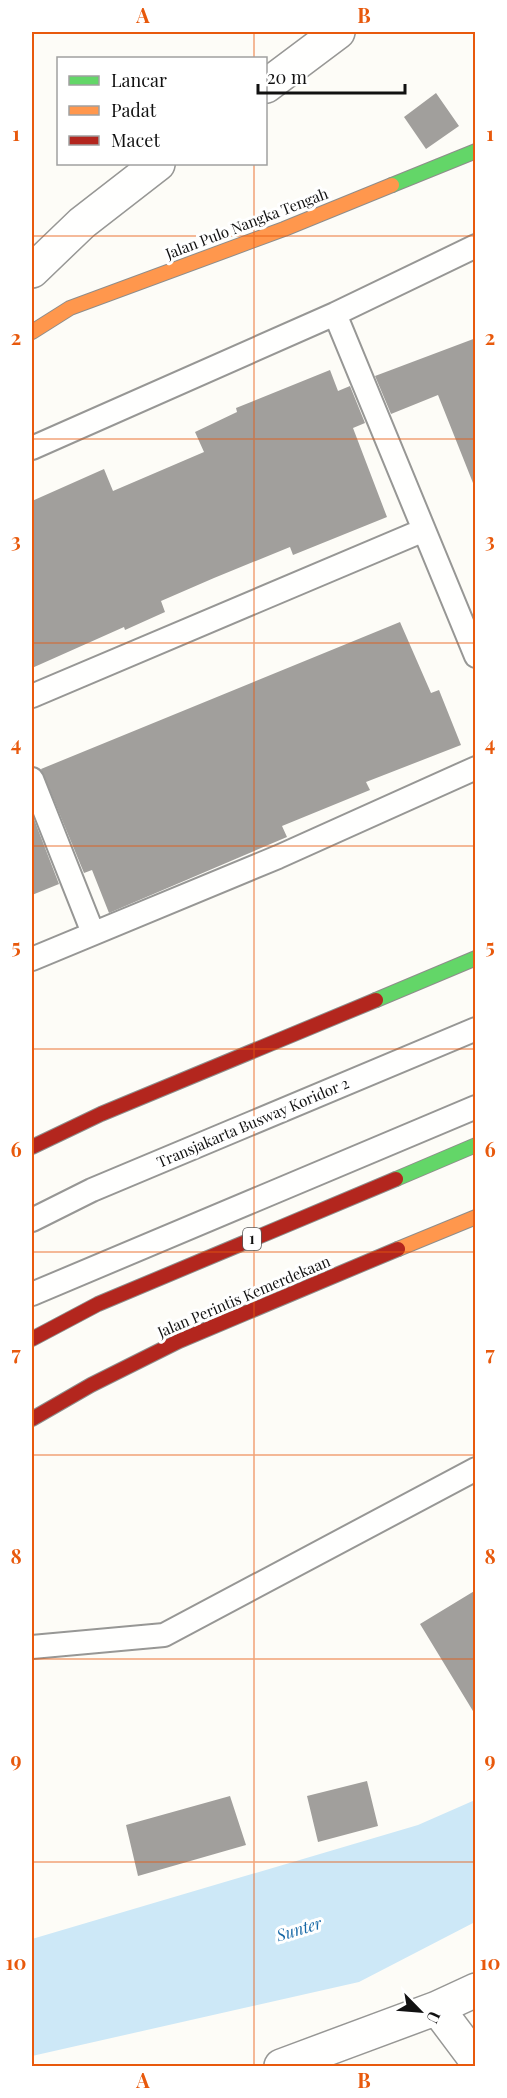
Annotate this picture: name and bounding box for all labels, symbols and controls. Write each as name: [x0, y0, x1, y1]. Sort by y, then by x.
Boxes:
text: A: [135, 1, 150, 28]
text: B: [357, 1, 371, 28]
legend: [57, 57, 267, 165]
scale bar: [258, 57, 405, 95]
text: 20 m: [267, 65, 307, 89]
text: Lancar: [111, 68, 167, 92]
text: Padat: [111, 98, 157, 122]
text: 1: [12, 119, 20, 146]
text: 1: [486, 119, 494, 146]
text: Macet: [111, 128, 160, 152]
street label: Jalan Pulo Nangka Tengah: [162, 183, 331, 264]
text: 2: [11, 323, 21, 350]
text: 2: [485, 323, 495, 350]
text: 3: [11, 526, 21, 553]
text: 3: [485, 526, 495, 553]
text: 4: [11, 729, 21, 756]
text: 4: [485, 729, 495, 756]
text: 5: [11, 932, 21, 959]
text: 5: [485, 932, 495, 959]
street label: Transjakarta Busway Koridor 2: [153, 1072, 352, 1172]
text: 6: [10, 1135, 22, 1162]
text: 6: [484, 1135, 496, 1162]
road number: 1: [243, 1228, 261, 1250]
street label: Jalan Perintis Kemerdekaan: [153, 1251, 333, 1342]
text: 7: [11, 1339, 21, 1366]
text: 7: [485, 1339, 495, 1366]
text: 8: [10, 1542, 22, 1569]
text: 8: [484, 1542, 496, 1569]
text: 9: [10, 1745, 22, 1772]
text: 9: [484, 1745, 496, 1772]
water label: Sunter: [273, 1911, 325, 1946]
text: 10: [6, 1948, 26, 1975]
text: 10: [480, 1948, 500, 1975]
north arrow: [390, 1981, 450, 2041]
text: U: [422, 2008, 446, 2027]
text: A: [135, 2066, 150, 2093]
text: B: [357, 2066, 371, 2093]

